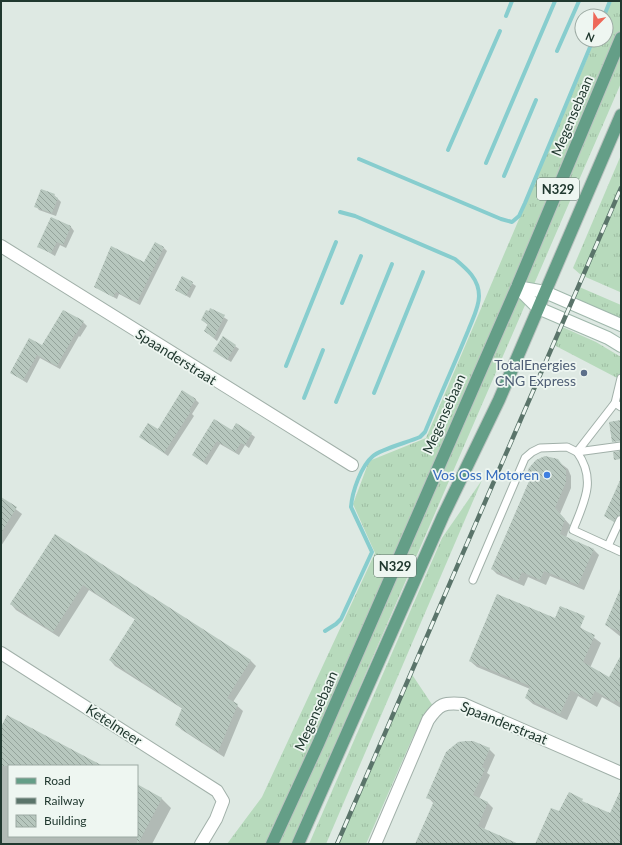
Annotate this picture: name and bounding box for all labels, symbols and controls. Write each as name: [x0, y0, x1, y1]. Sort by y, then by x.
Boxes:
north arrow: [574, 8, 614, 48]
text: N: [583, 30, 596, 45]
street label: Megensebaan: [547, 73, 596, 159]
road number: N329: [537, 178, 579, 200]
street label: Spaanderstraat: [133, 325, 220, 388]
place label: TotalEnergies CNG Express: [494, 356, 576, 389]
marker: TotalEnergies CNG Express: [579, 368, 589, 378]
street label: Megensebaan: [418, 371, 469, 456]
place label: Vos Oss Motoren: [433, 466, 539, 483]
marker: Vos Oss Motoren: [542, 470, 552, 480]
road number: N329: [374, 555, 416, 577]
street label: Megensebaan: [290, 668, 341, 753]
street label: Spaanderstraat: [458, 697, 550, 748]
street label: Ketelmeer: [83, 700, 145, 749]
legend: [8, 765, 138, 837]
text: Road: [44, 773, 71, 788]
text: Railway: [44, 793, 85, 808]
text: Building: [44, 813, 87, 828]

